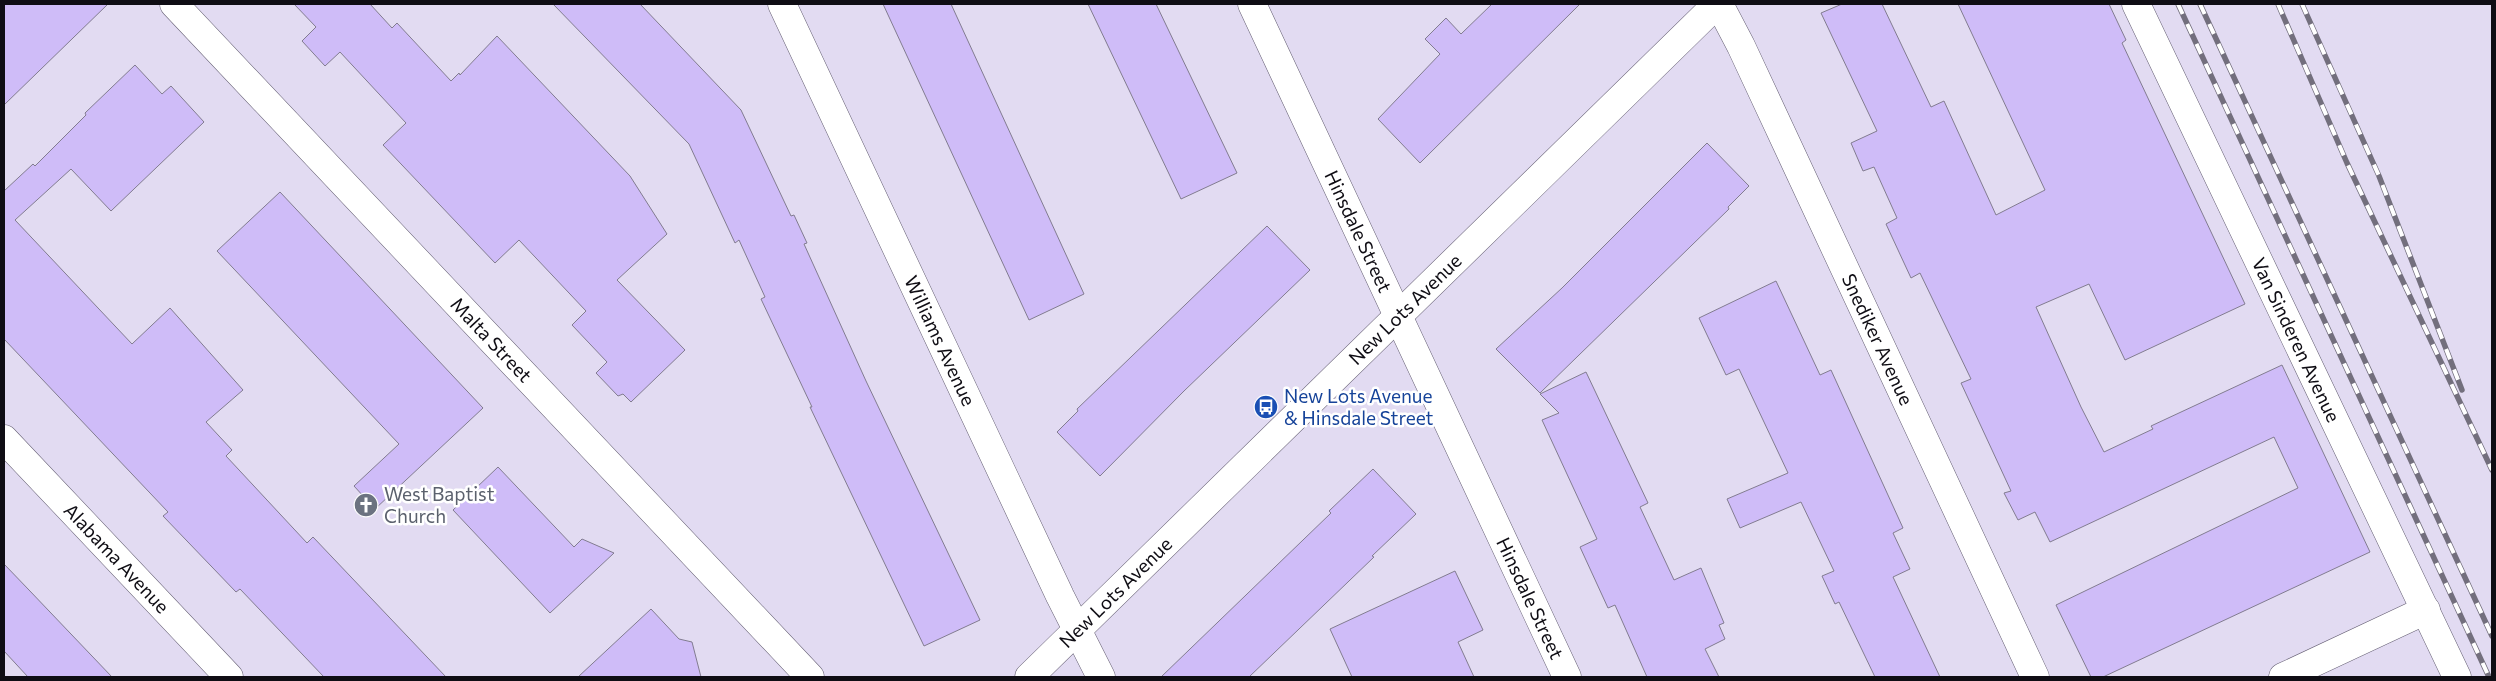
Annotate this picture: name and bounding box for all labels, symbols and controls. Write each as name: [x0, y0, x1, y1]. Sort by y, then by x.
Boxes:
street label: Hinsdale Street: [1320, 167, 1397, 296]
street label: New Lots Avenue: [1344, 249, 1466, 369]
street label: Van Sinderen Avenue: [2248, 254, 2346, 426]
street label: Snediker Avenue: [1838, 270, 1919, 409]
street label: Williams Avenue: [900, 272, 981, 409]
street label: Malta Street: [446, 292, 537, 387]
place label: New Lots Avenue & Hinsdale Street: [1284, 384, 1434, 429]
bus stop icon: New Lots Avenue & Hinsdale Street: [1253, 394, 1279, 420]
place label: West Baptist Church: [384, 482, 495, 527]
church icon: West Baptist Church: [353, 492, 379, 518]
street label: Alabama Avenue: [60, 498, 174, 618]
street label: New Lots Avenue: [1054, 532, 1176, 652]
street label: Hinsdale Street: [1492, 533, 1569, 663]

